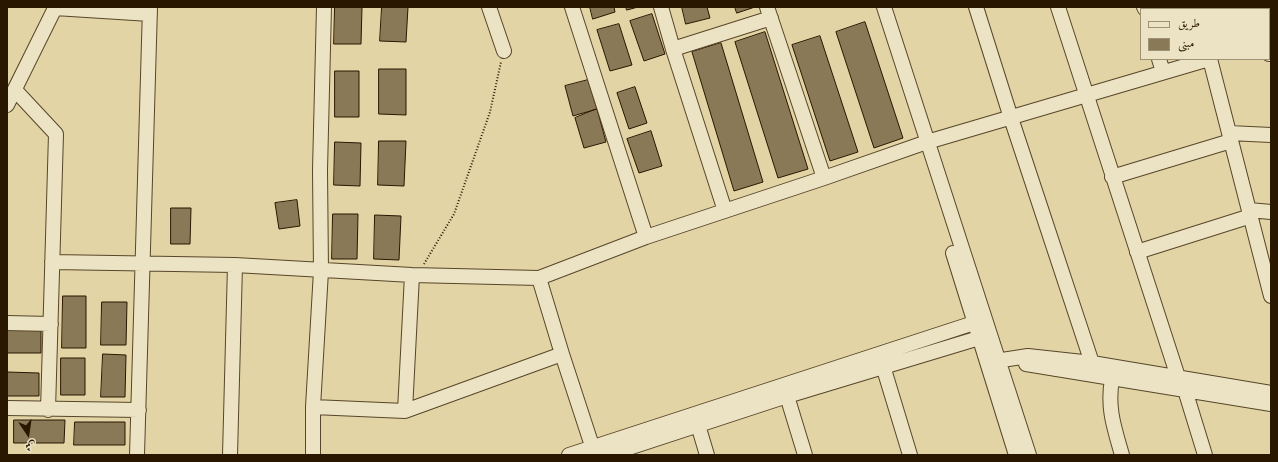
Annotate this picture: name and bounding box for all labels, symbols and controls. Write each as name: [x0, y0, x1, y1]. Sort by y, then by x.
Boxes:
legend: [1140, 8, 1270, 60]
text: طريق: [1178, 16, 1200, 30]
text: مبنى: [1178, 36, 1194, 50]
north arrow: [8, 414, 48, 454]
text: ش: [24, 439, 38, 454]

